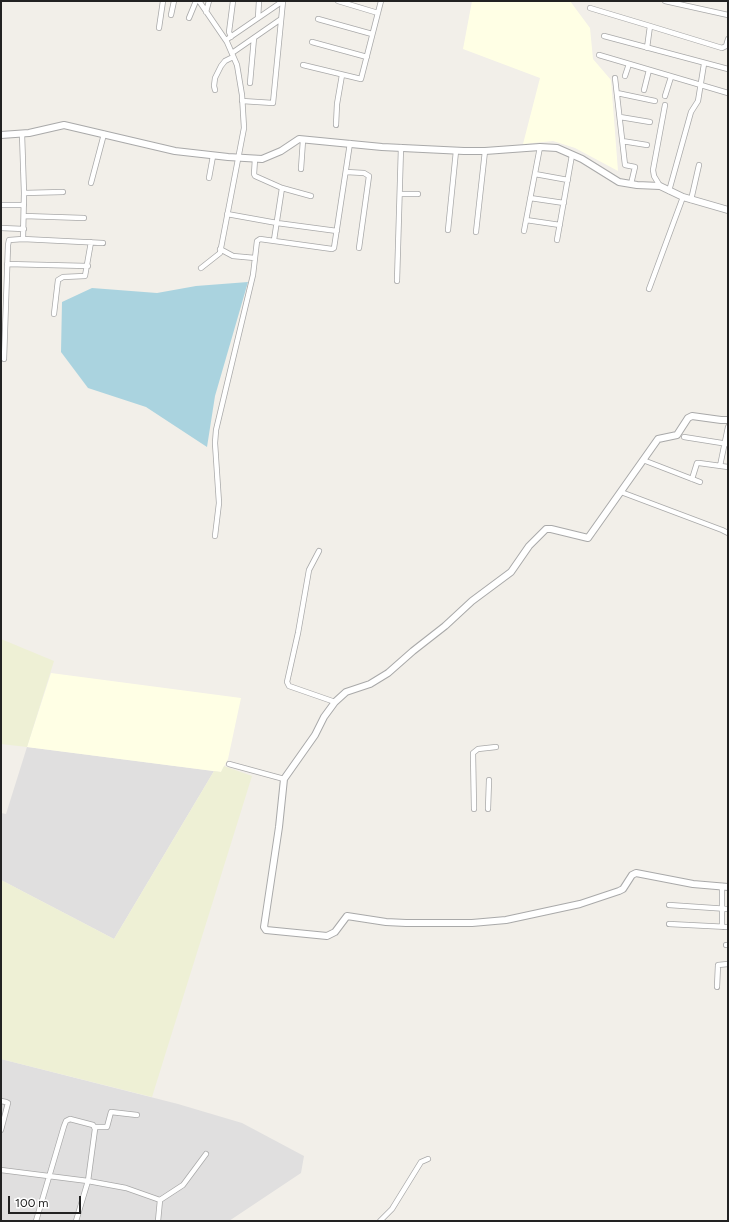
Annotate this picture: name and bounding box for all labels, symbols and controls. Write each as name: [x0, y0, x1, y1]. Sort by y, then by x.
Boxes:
scale bar: [10, 1188, 83, 1214]
text: 100 m: [15, 1196, 49, 1210]

